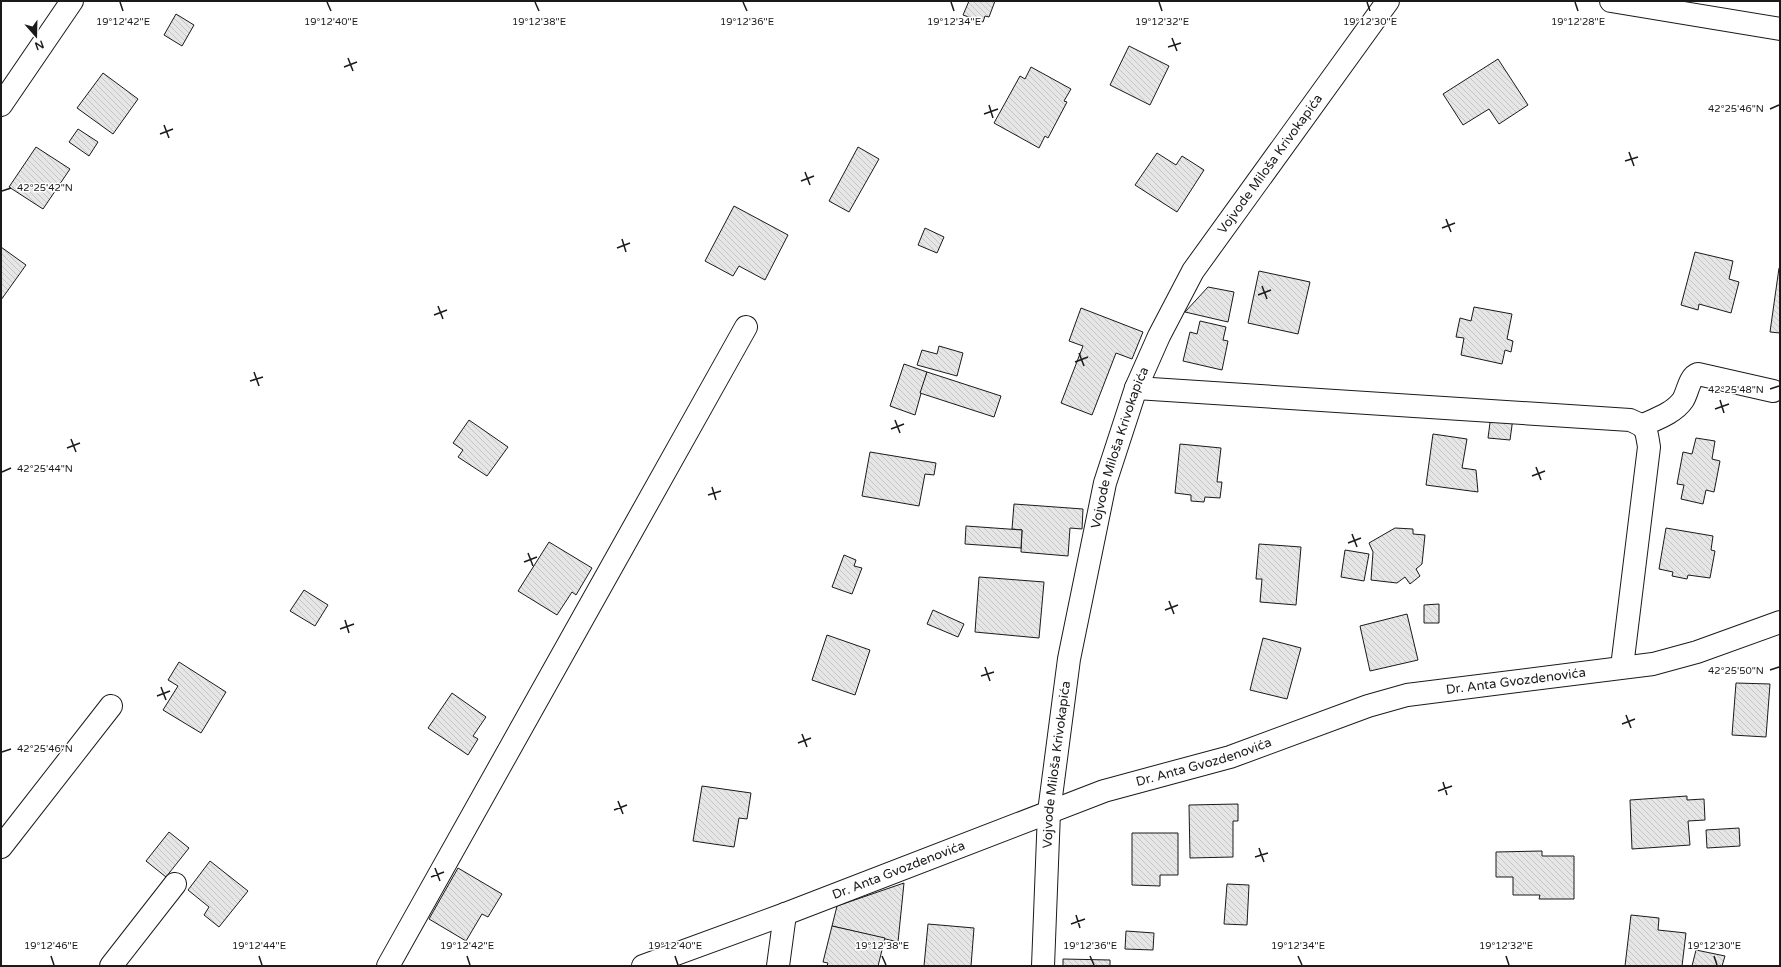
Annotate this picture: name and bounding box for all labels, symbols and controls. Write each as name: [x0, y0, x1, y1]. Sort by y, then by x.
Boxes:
north arrow: [16, 16, 56, 56]
text: 19°12'42"E: [96, 16, 150, 28]
text: 19°12'40"E: [304, 16, 358, 28]
text: 19°12'38"E: [512, 16, 566, 28]
text: 19°12'36"E: [720, 16, 774, 28]
text: 19°12'34"E: [927, 16, 981, 28]
text: 19°12'32"E: [1135, 16, 1189, 28]
text: 19°12'30"E: [1343, 16, 1397, 28]
text: 19°12'28"E: [1551, 16, 1605, 28]
text: N: [33, 37, 46, 53]
street label: Vojvode Miloša Krivokapića: [1214, 91, 1326, 237]
text: 42°25'46"N: [1708, 103, 1764, 115]
text: 42°25'42"N: [17, 182, 73, 194]
street label: Vojvode Miloša Krivokapića: [1088, 364, 1152, 530]
text: 42°25'48"N: [1708, 384, 1764, 396]
text: 42°25'44"N: [17, 463, 73, 475]
street label: Dr. Anta Gvozdenovića: [1445, 665, 1587, 698]
text: 42°25'50"N: [1708, 665, 1764, 677]
street label: Vojvode Miloša Krivokapića: [1040, 680, 1074, 849]
street label: Dr. Anta Gvozdenovića: [1134, 734, 1274, 790]
text: 42°25'46"N: [17, 743, 73, 755]
street label: Dr. Anta Gvozdenovića: [830, 837, 967, 903]
text: 19°12'46"E: [24, 940, 78, 952]
text: 19°12'44"E: [232, 940, 286, 952]
text: 19°12'42"E: [440, 940, 494, 952]
text: 19°12'40"E: [648, 940, 702, 952]
text: 19°12'38"E: [855, 940, 909, 952]
text: 19°12'36"E: [1063, 940, 1117, 952]
text: 19°12'34"E: [1271, 940, 1325, 952]
text: 19°12'32"E: [1479, 940, 1533, 952]
text: 19°12'30"E: [1687, 940, 1741, 952]

